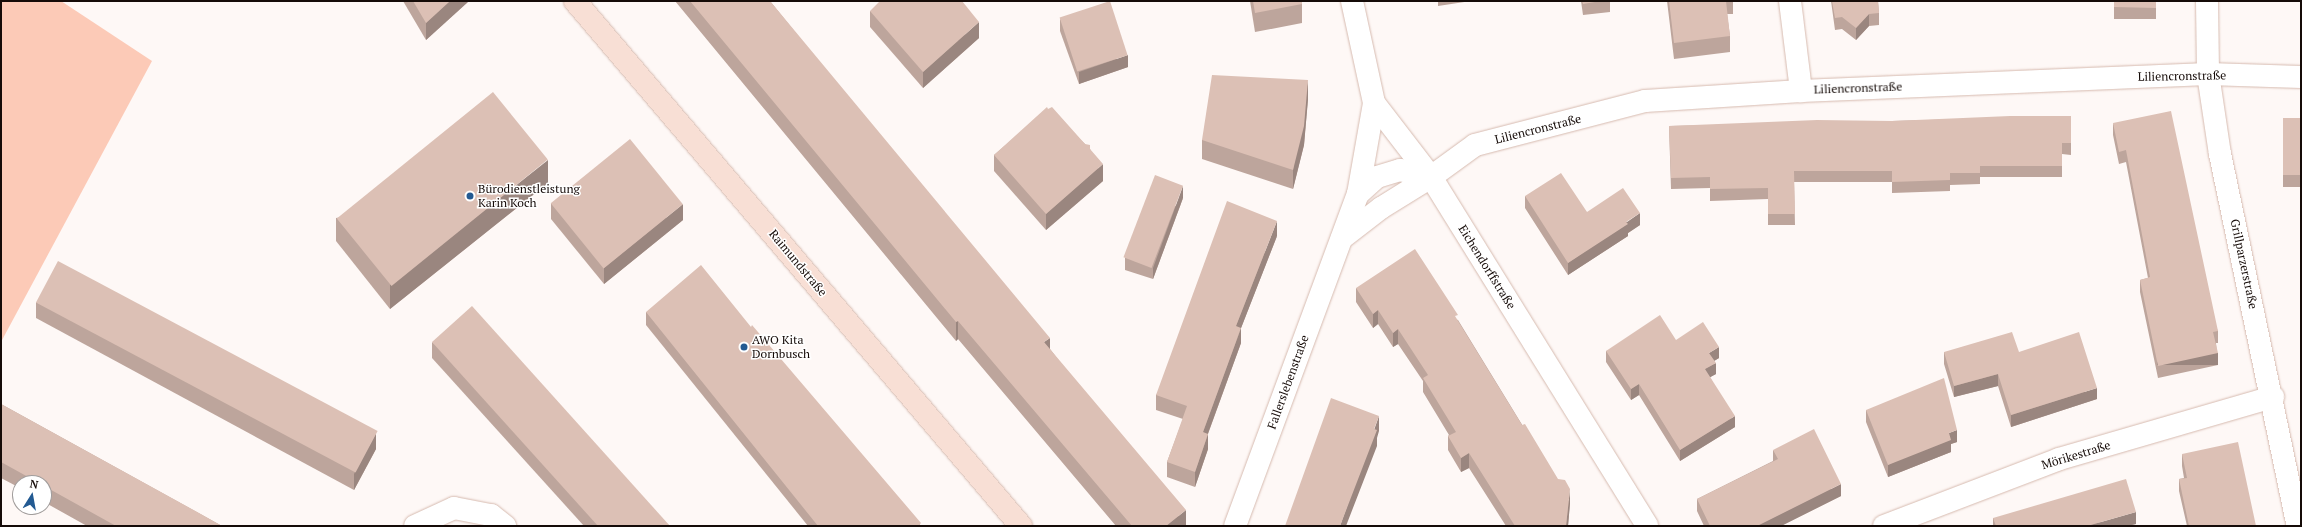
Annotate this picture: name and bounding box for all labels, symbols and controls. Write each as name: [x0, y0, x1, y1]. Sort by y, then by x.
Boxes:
street label: Liliencronstraße: [2138, 68, 2226, 84]
street label: Liliencronstraße: [1813, 79, 1903, 97]
street label: Liliencronstraße: [1493, 111, 1583, 147]
place label: Bürodienstleistung Karin Koch: [478, 182, 580, 210]
marker: Bürodienstleistung Karin Koch: [465, 191, 475, 201]
street label: Grillparzerstraße: [2227, 218, 2261, 310]
street label: Eichendorffstraße: [1455, 222, 1519, 312]
street label: Raimundstraße: [766, 227, 830, 299]
place label: AWO Kita Dornbusch: [752, 333, 810, 361]
street label: Fallerslebenstraße: [1264, 333, 1312, 431]
marker: AWO Kita Dornbusch: [739, 342, 749, 352]
street label: Mörikestraße: [2040, 438, 2112, 472]
north arrow: [12, 475, 52, 515]
text: N: [29, 477, 40, 492]

